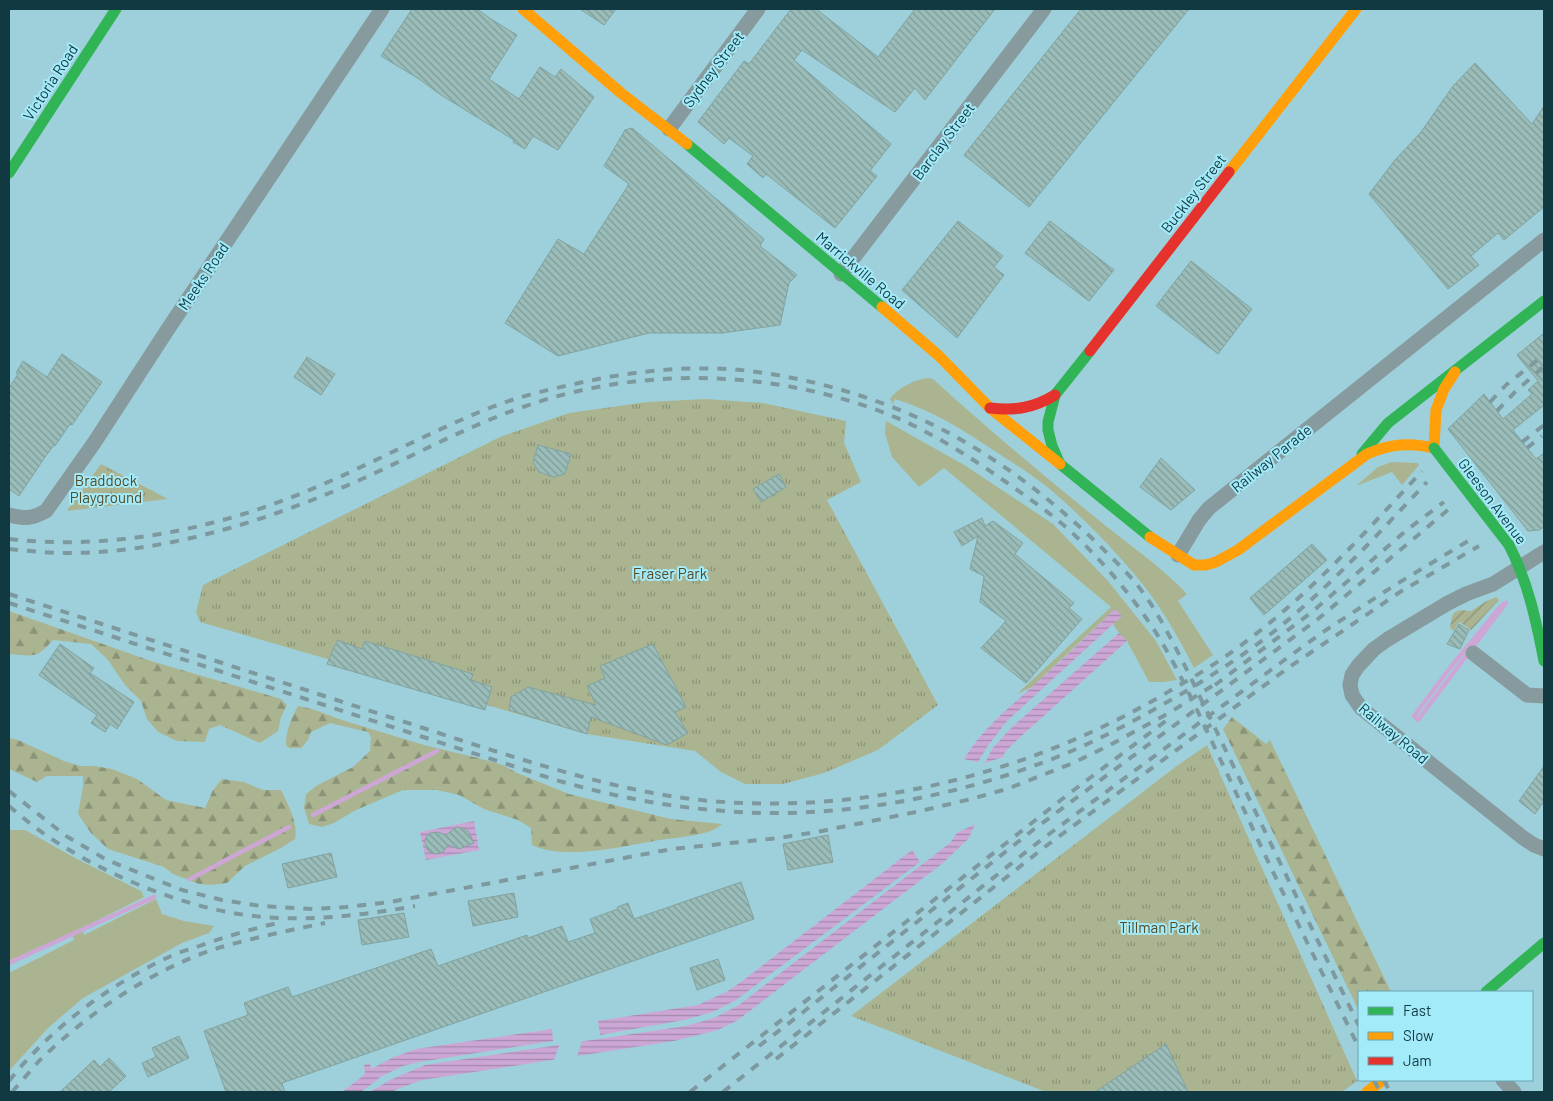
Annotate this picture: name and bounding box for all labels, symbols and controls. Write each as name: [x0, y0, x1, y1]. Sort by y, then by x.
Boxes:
street label: Sydney Street: [679, 28, 747, 110]
street label: Victoria Road: [19, 41, 81, 123]
street label: Barclay Street: [908, 99, 978, 183]
street label: Buckley Street: [1157, 150, 1229, 236]
street label: Marrickville Road: [813, 228, 909, 312]
street label: Meeks Road: [174, 239, 232, 313]
street label: Railway Parade: [1227, 420, 1315, 496]
street label: Gleeson Avenue: [1455, 455, 1531, 547]
park label: Braddock Playground: [70, 471, 142, 506]
park label: Fraser Park: [633, 564, 708, 582]
street label: Railway Road: [1355, 699, 1433, 767]
park label: Tillman Park: [1119, 918, 1199, 936]
legend: [1358, 991, 1533, 1081]
text: Fast: [1403, 1001, 1431, 1019]
text: Slow: [1403, 1026, 1434, 1044]
text: Jam: [1403, 1051, 1432, 1069]

